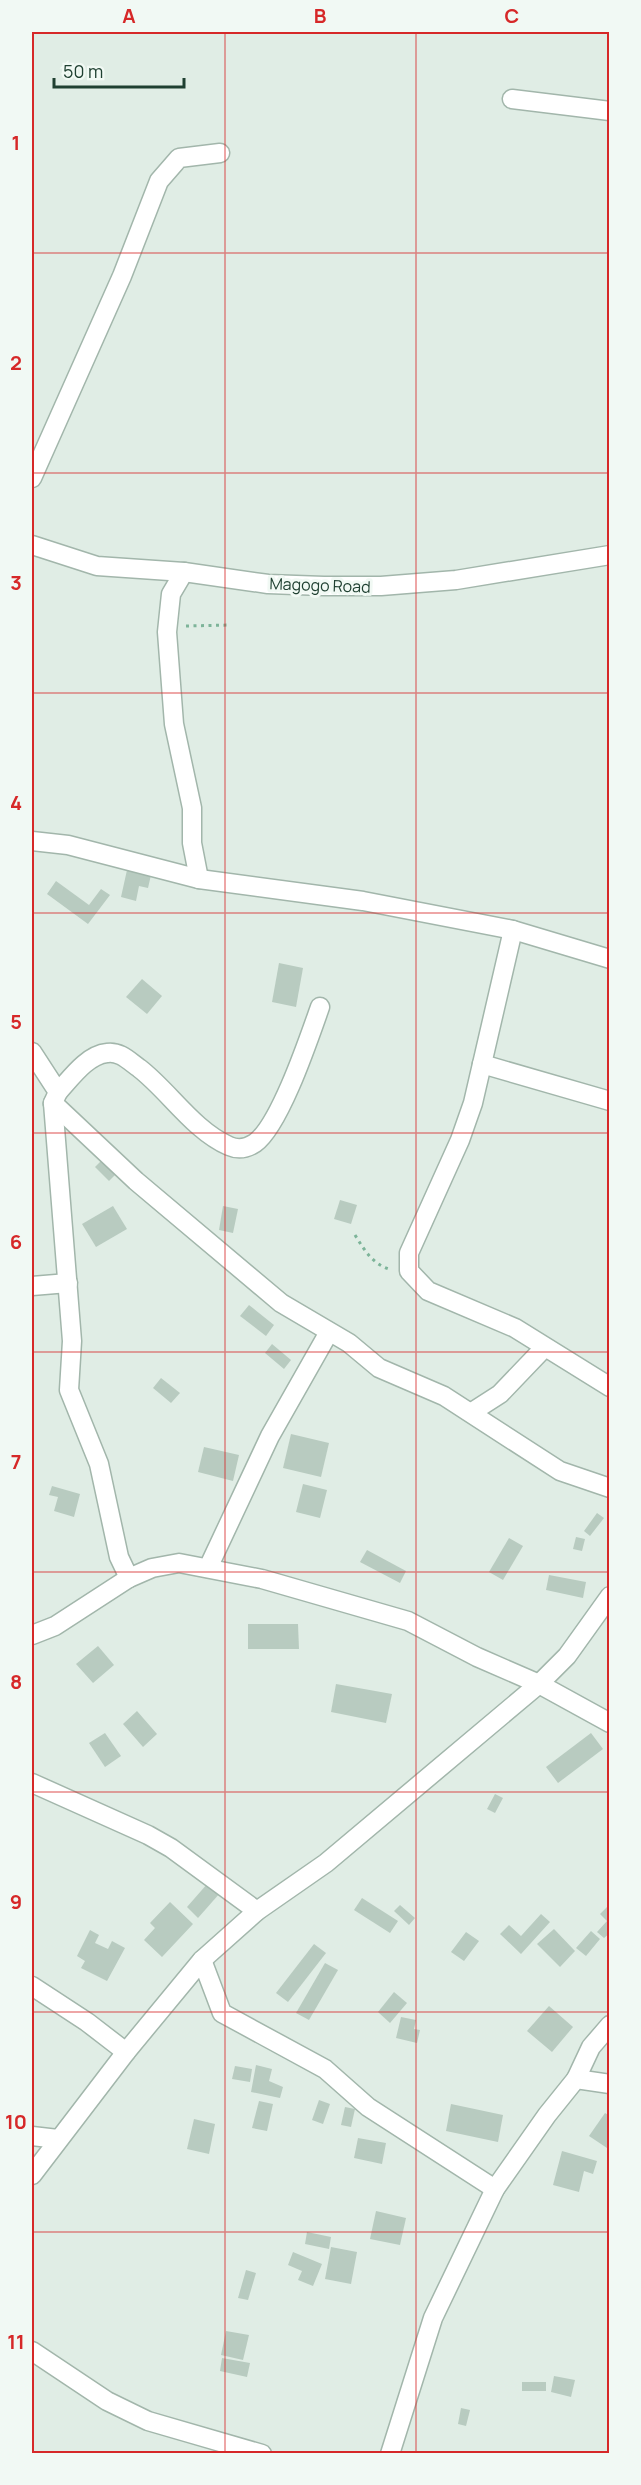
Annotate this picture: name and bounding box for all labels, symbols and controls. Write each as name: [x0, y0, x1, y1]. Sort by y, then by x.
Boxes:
text: A: [122, 2, 136, 29]
text: B: [314, 2, 327, 29]
text: C: [505, 2, 519, 29]
scale bar: [54, 51, 184, 89]
text: 50 m: [63, 59, 103, 83]
text: 1: [12, 129, 20, 156]
text: 2: [10, 349, 22, 376]
text: 3: [10, 569, 22, 596]
street label: Magogo Road: [269, 572, 371, 598]
text: 4: [10, 789, 22, 816]
text: 5: [10, 1008, 22, 1035]
text: 6: [10, 1228, 22, 1255]
text: 7: [11, 1448, 21, 1475]
text: 8: [10, 1668, 22, 1695]
text: 9: [10, 1888, 22, 1915]
text: 10: [5, 2108, 27, 2135]
text: 11: [7, 2328, 25, 2355]

